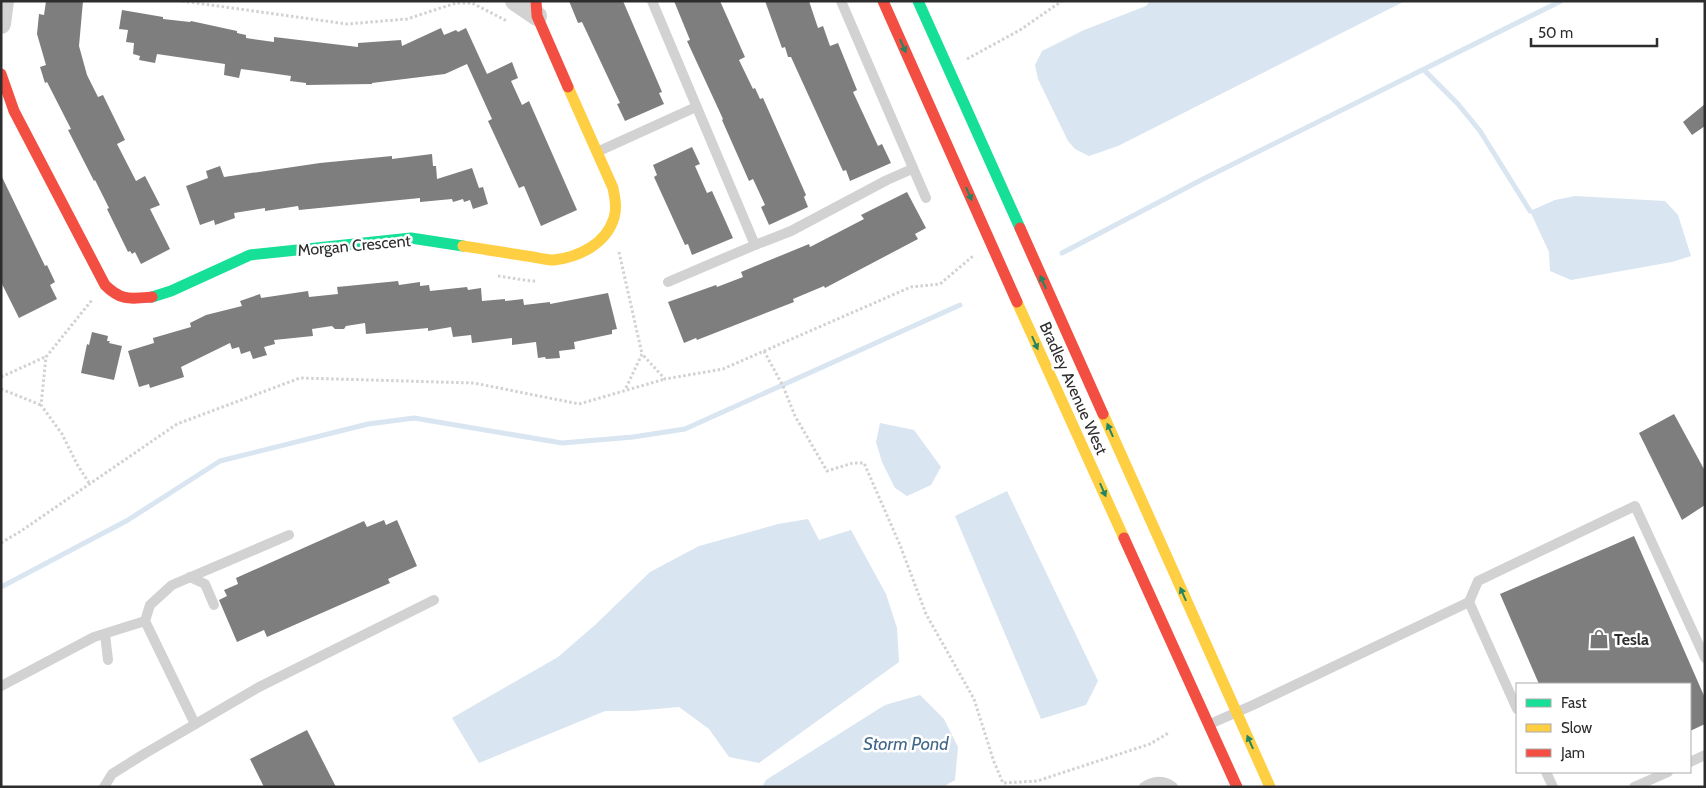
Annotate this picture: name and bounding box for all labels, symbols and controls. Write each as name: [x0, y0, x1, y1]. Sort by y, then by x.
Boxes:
scale bar: [1531, 15, 1657, 47]
text: 50 m: [1538, 24, 1573, 42]
one-way arrow: [899, 39, 907, 53]
one-way arrow: [965, 187, 973, 201]
street label: Morgan Crescent: [297, 231, 412, 260]
one-way arrow: [1039, 275, 1047, 289]
street label: Bradley Avenue West: [1036, 319, 1112, 458]
one-way arrow: [1032, 336, 1040, 350]
one-way arrow: [1105, 423, 1113, 437]
one-way arrow: [1099, 483, 1107, 497]
one-way arrow: [1179, 587, 1187, 601]
shop icon: Tesla: [1588, 628, 1610, 650]
place label: Tesla: [1614, 630, 1649, 649]
legend: [1516, 683, 1691, 773]
text: Fast: [1561, 694, 1586, 712]
text: Slow: [1561, 719, 1592, 737]
water label: Storm Pond: [863, 733, 949, 755]
one-way arrow: [1246, 735, 1254, 749]
text: Jam: [1560, 744, 1585, 762]

